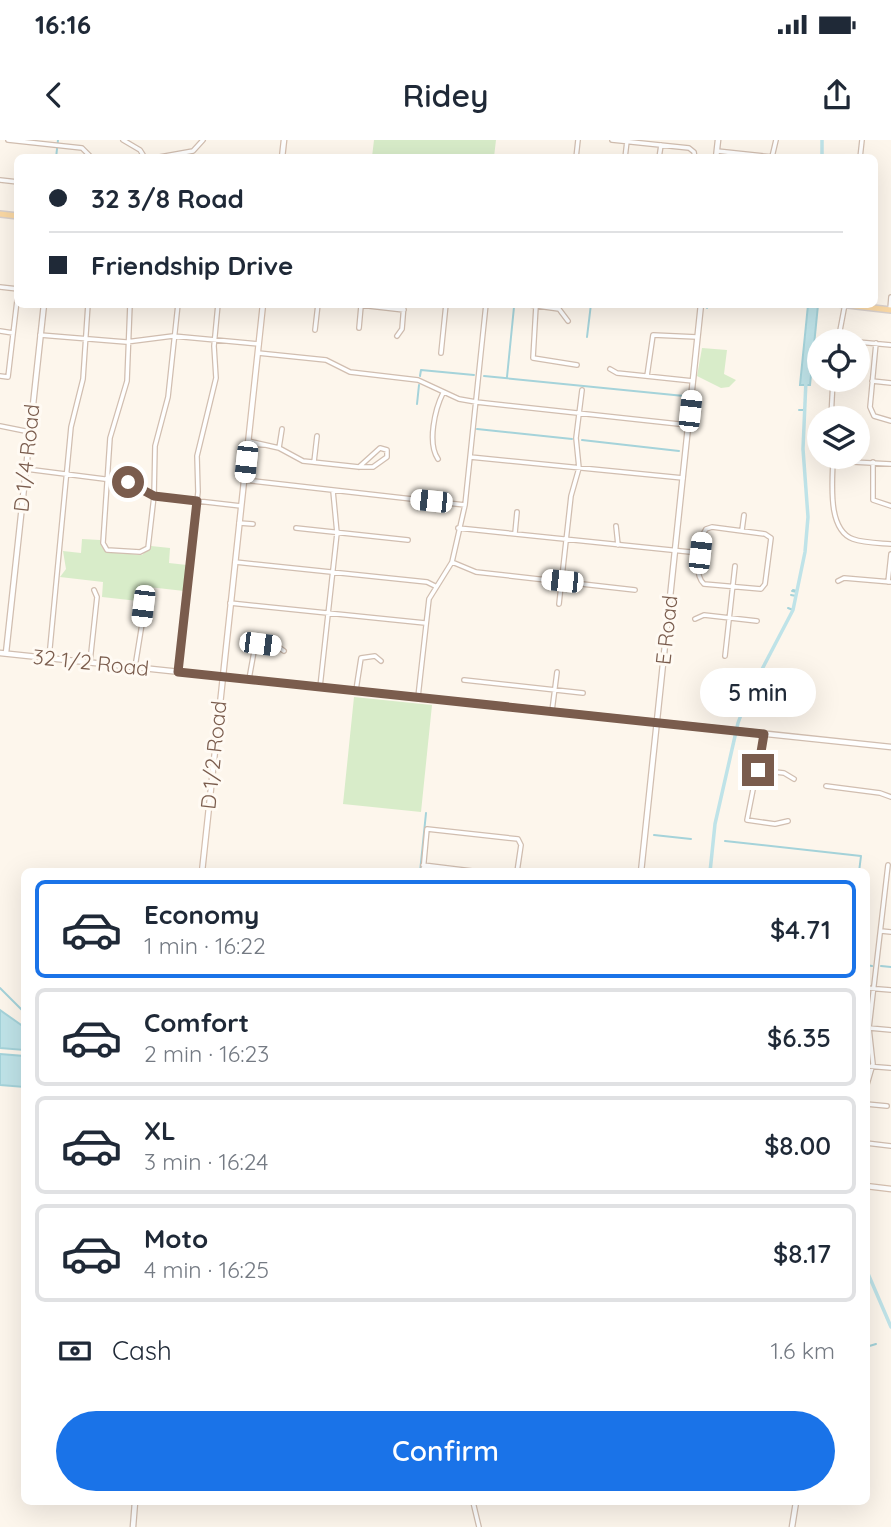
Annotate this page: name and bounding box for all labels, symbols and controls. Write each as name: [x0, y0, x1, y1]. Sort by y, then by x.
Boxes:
text: 16:16: [35, 8, 91, 41]
text: Ridey: [402, 75, 489, 115]
icon: back: [35, 76, 73, 114]
icon: share: [818, 76, 856, 114]
text: 32 3/8 Road: [91, 182, 244, 215]
text: Friendship Drive: [91, 249, 293, 282]
map controls: [807, 329, 870, 469]
button: locate: [807, 329, 870, 392]
car: [678, 389, 703, 433]
street label: D 1/4 Road: [7, 403, 45, 513]
button: layers: [807, 406, 870, 469]
car: [234, 440, 259, 484]
route start: [112, 466, 144, 498]
car: [410, 488, 453, 514]
car: [688, 531, 713, 575]
car: [541, 568, 584, 594]
car: [131, 584, 156, 628]
street label: E Road: [649, 594, 683, 666]
car: [238, 631, 283, 657]
street label: 32 1/2 Road: [32, 643, 150, 681]
callout: 5 min: [700, 668, 816, 718]
text: 5 min: [728, 678, 788, 707]
street label: D 1/2 Road: [194, 699, 232, 810]
route end: [742, 754, 774, 786]
icon: car: [60, 898, 123, 961]
text: Economy: [144, 898, 259, 931]
text: $4.71: [770, 913, 831, 946]
text: 1 min · 16:22: [144, 931, 266, 960]
icon: car: [60, 1006, 123, 1069]
text: Comfort: [144, 1006, 249, 1039]
text: $6.35: [767, 1021, 831, 1054]
text: 2 min · 16:23: [144, 1039, 269, 1068]
icon: car: [60, 1114, 123, 1177]
text: XL: [144, 1114, 176, 1147]
text: $8.00: [764, 1129, 831, 1162]
text: 3 min · 16:24: [144, 1147, 268, 1176]
icon: car: [60, 1222, 123, 1285]
text: Moto: [144, 1222, 208, 1255]
text: $8.17: [773, 1237, 831, 1270]
text: 4 min · 16:25: [144, 1255, 269, 1284]
icon: cash: [56, 1332, 94, 1370]
text: Cash: [112, 1334, 172, 1367]
text: 1.6 km: [770, 1336, 835, 1365]
button: Confirm: [56, 1411, 835, 1491]

